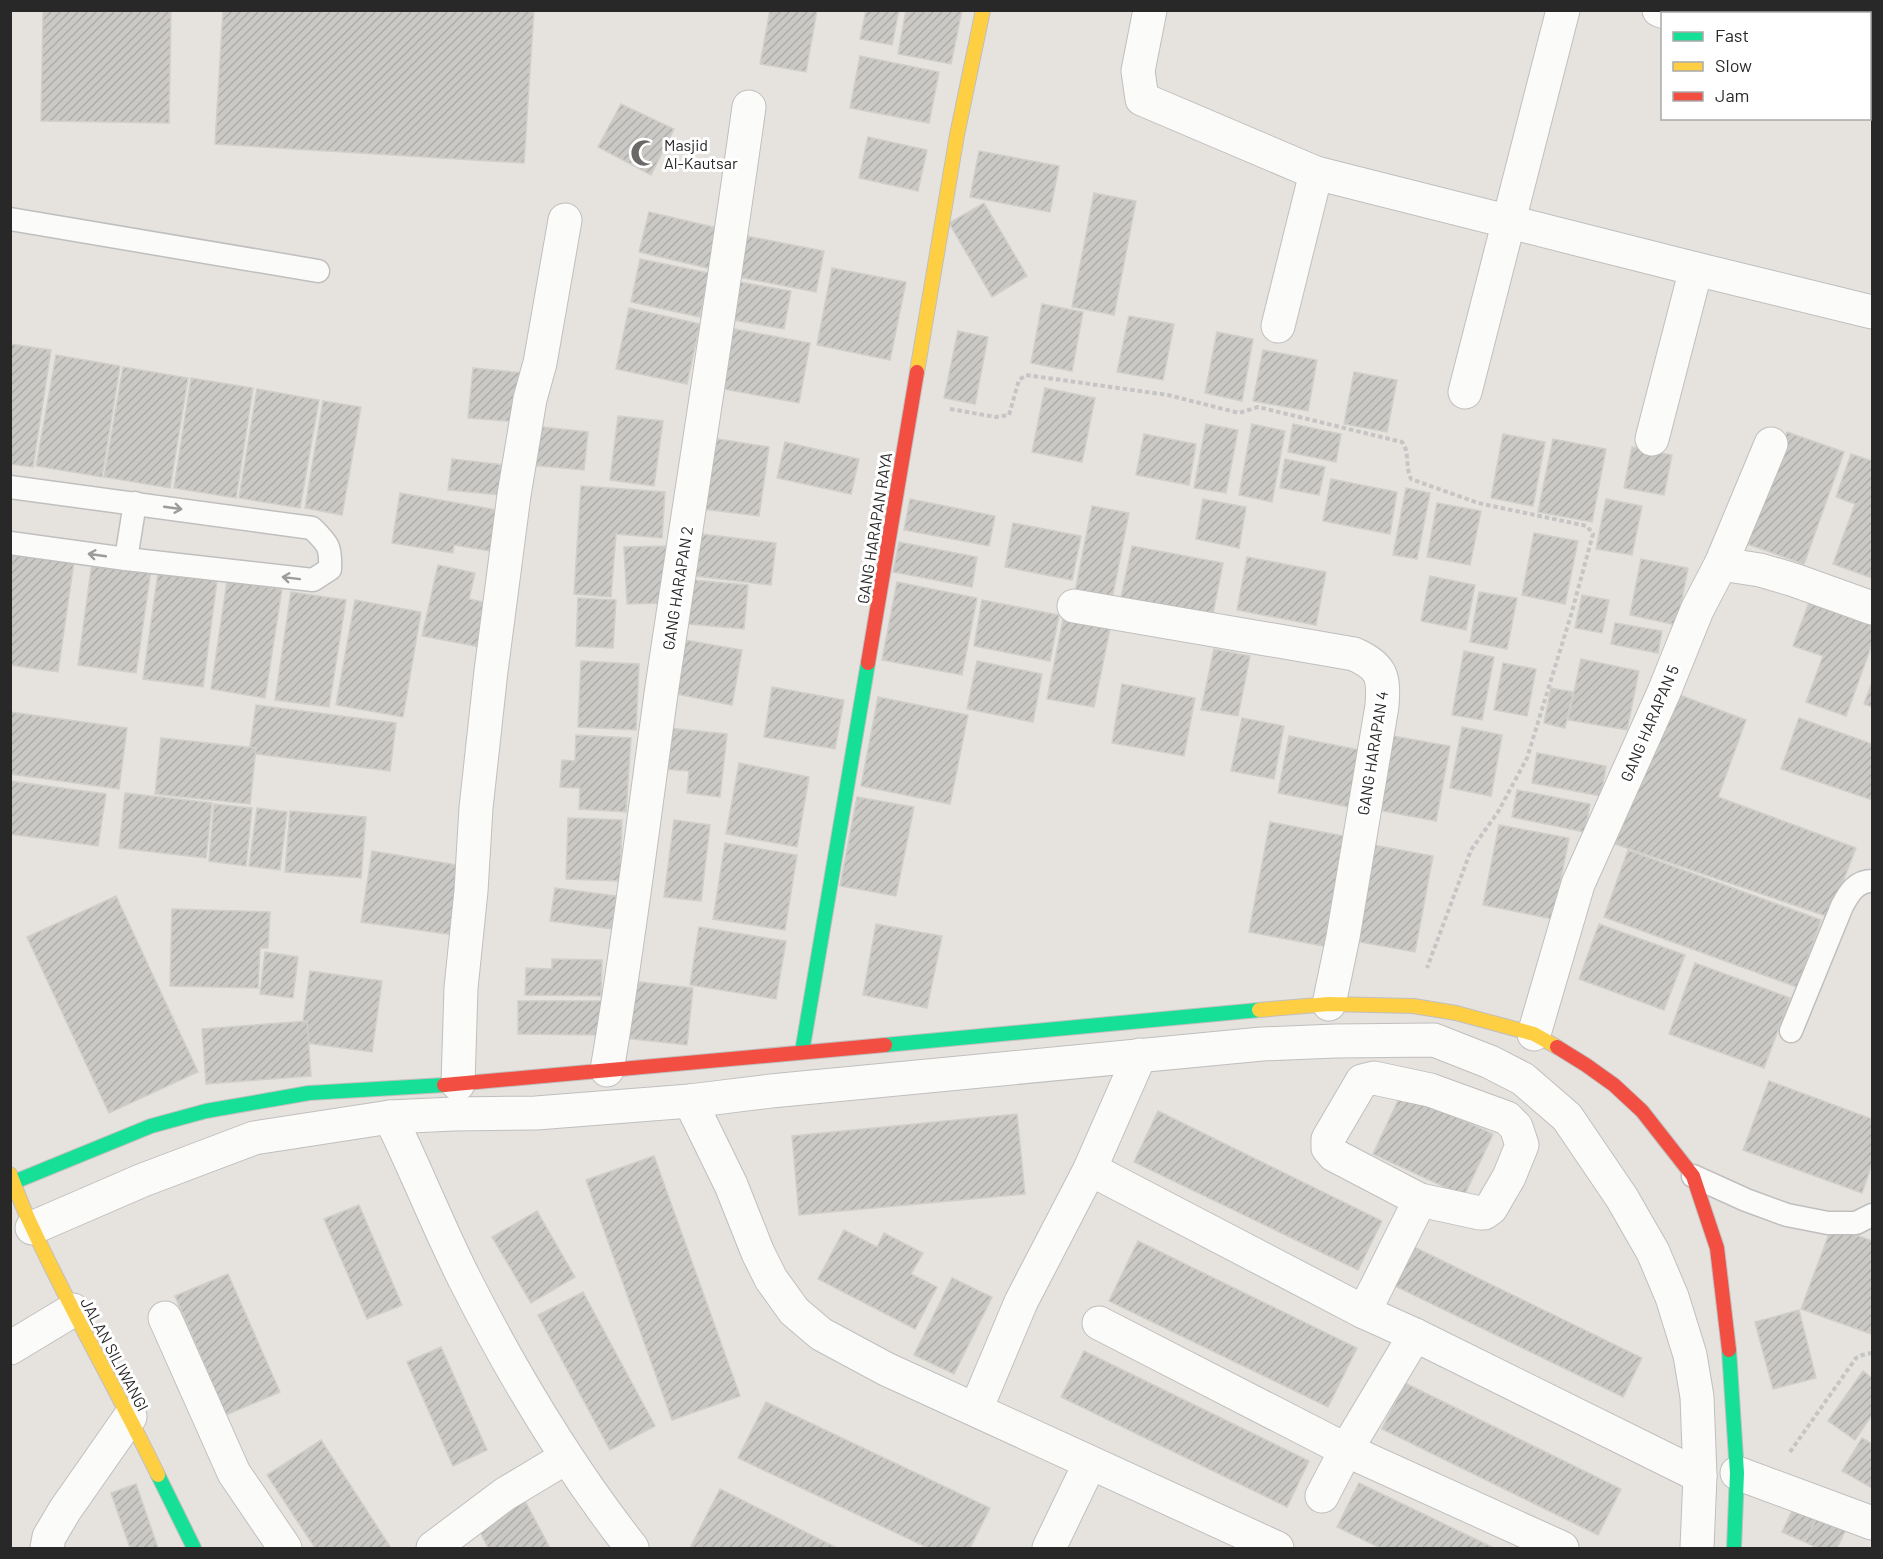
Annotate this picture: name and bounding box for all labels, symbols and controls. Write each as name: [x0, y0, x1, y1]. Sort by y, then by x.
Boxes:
legend: [1661, 12, 1871, 120]
text: Fast: [1715, 24, 1749, 46]
text: Slow: [1715, 54, 1752, 76]
text: Jam: [1715, 84, 1749, 106]
place label: Masjid Al-Kautsar: [664, 135, 738, 172]
mosque icon: Masjid Al-Kautsar: [629, 138, 659, 168]
street label: GANG HARAPAN RAYA: [853, 451, 895, 605]
one-way arrow: [162, 503, 182, 514]
street label: GANG HARAPAN 2: [658, 525, 696, 651]
one-way arrow: [88, 549, 108, 560]
one-way arrow: [282, 572, 301, 583]
street label: GANG HARAPAN 5: [1616, 662, 1682, 784]
street label: GANG HARAPAN 4: [1353, 690, 1391, 816]
street label: JALAN SILIWANGI: [77, 1294, 153, 1414]

